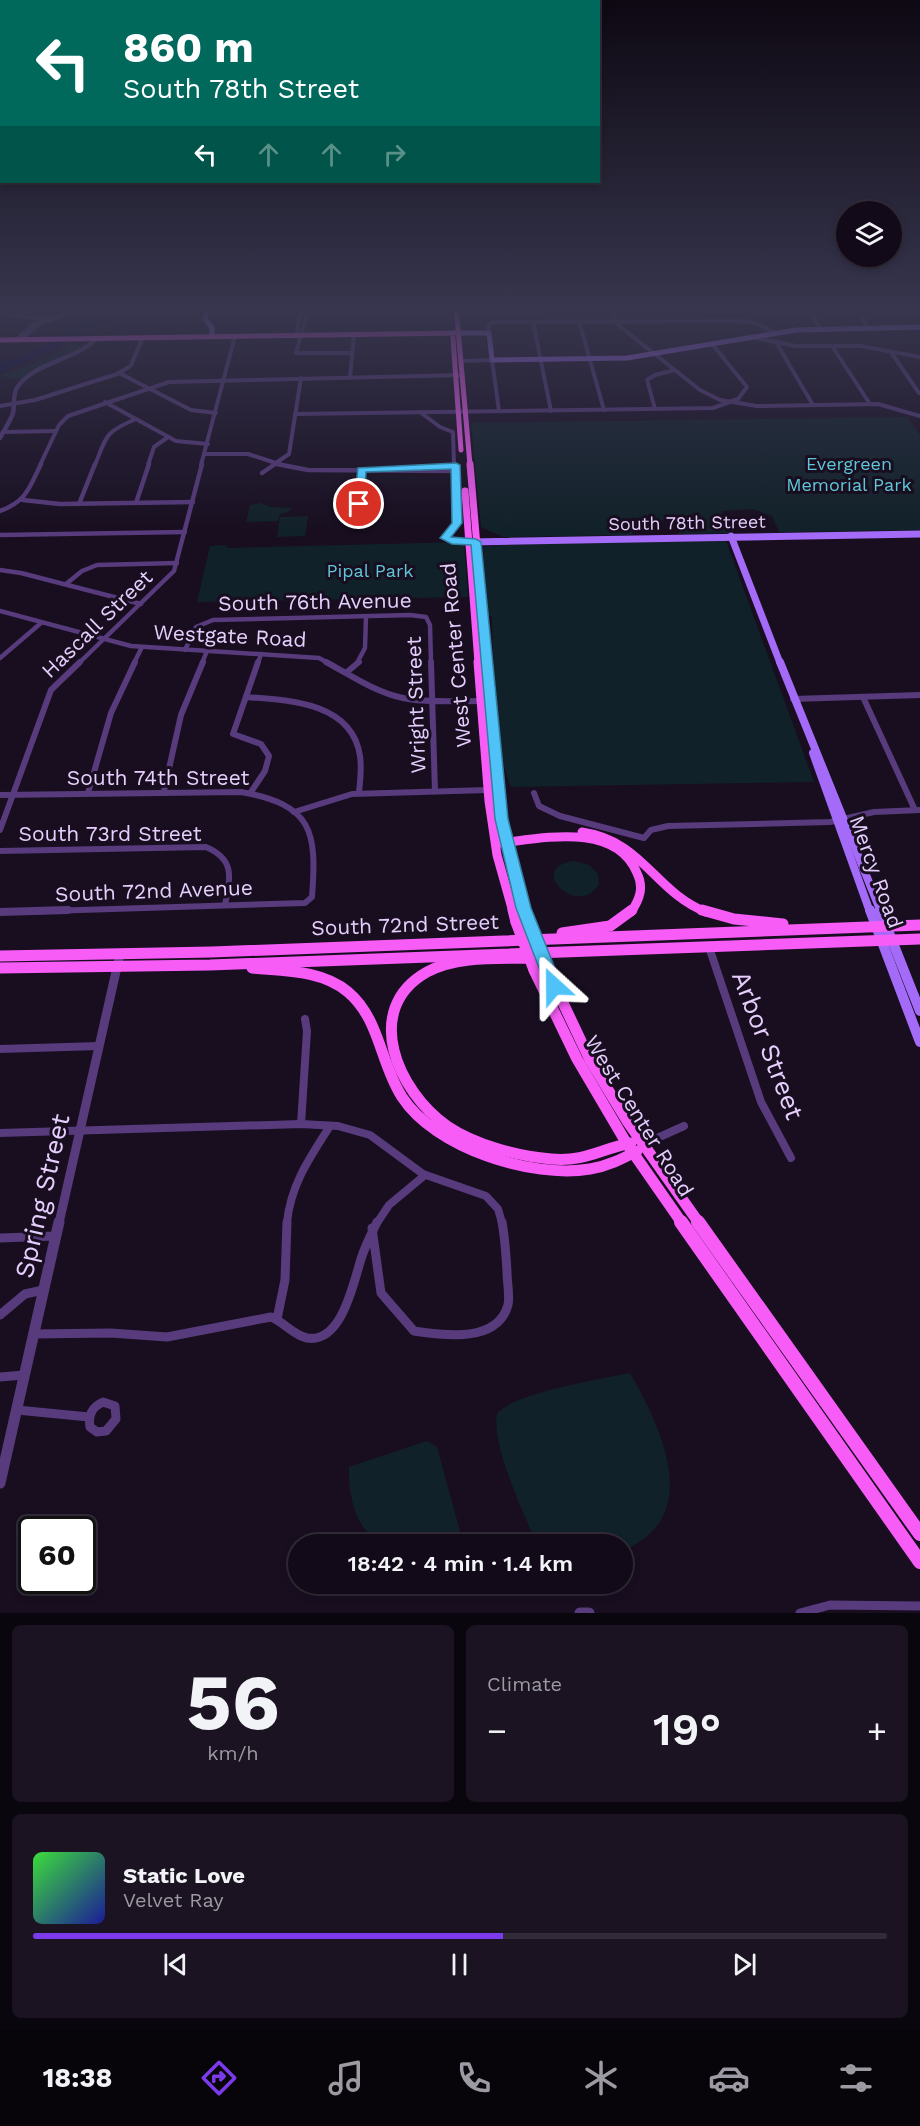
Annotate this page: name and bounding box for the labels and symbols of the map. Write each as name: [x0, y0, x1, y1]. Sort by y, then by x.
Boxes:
park label: Evergreen Memorial Park: [786, 453, 912, 495]
pin: [333, 478, 384, 529]
street label: South 78th Street: [608, 511, 766, 534]
park label: Pipal Park: [327, 560, 413, 581]
street label: West Center Road: [435, 562, 476, 748]
street label: Hascall Street: [36, 564, 157, 683]
street label: South 76th Avenue: [218, 587, 412, 616]
street label: Westgate Road: [153, 619, 307, 652]
street label: Wright Street: [401, 636, 430, 774]
street label: South 74th Street: [67, 765, 249, 790]
street label: Mercy Road: [845, 812, 908, 932]
street label: South 73rd Street: [19, 821, 202, 846]
street label: South 72nd Avenue: [55, 875, 253, 906]
street label: South 72nd Street: [311, 909, 499, 940]
position arrow: [522, 954, 586, 1018]
street label: Arbor Street: [726, 966, 810, 1124]
street label: West Center Road: [580, 1030, 699, 1201]
street label: Spring Street: [9, 1111, 75, 1281]
speed limit sign: 60: [18, 1516, 96, 1594]

